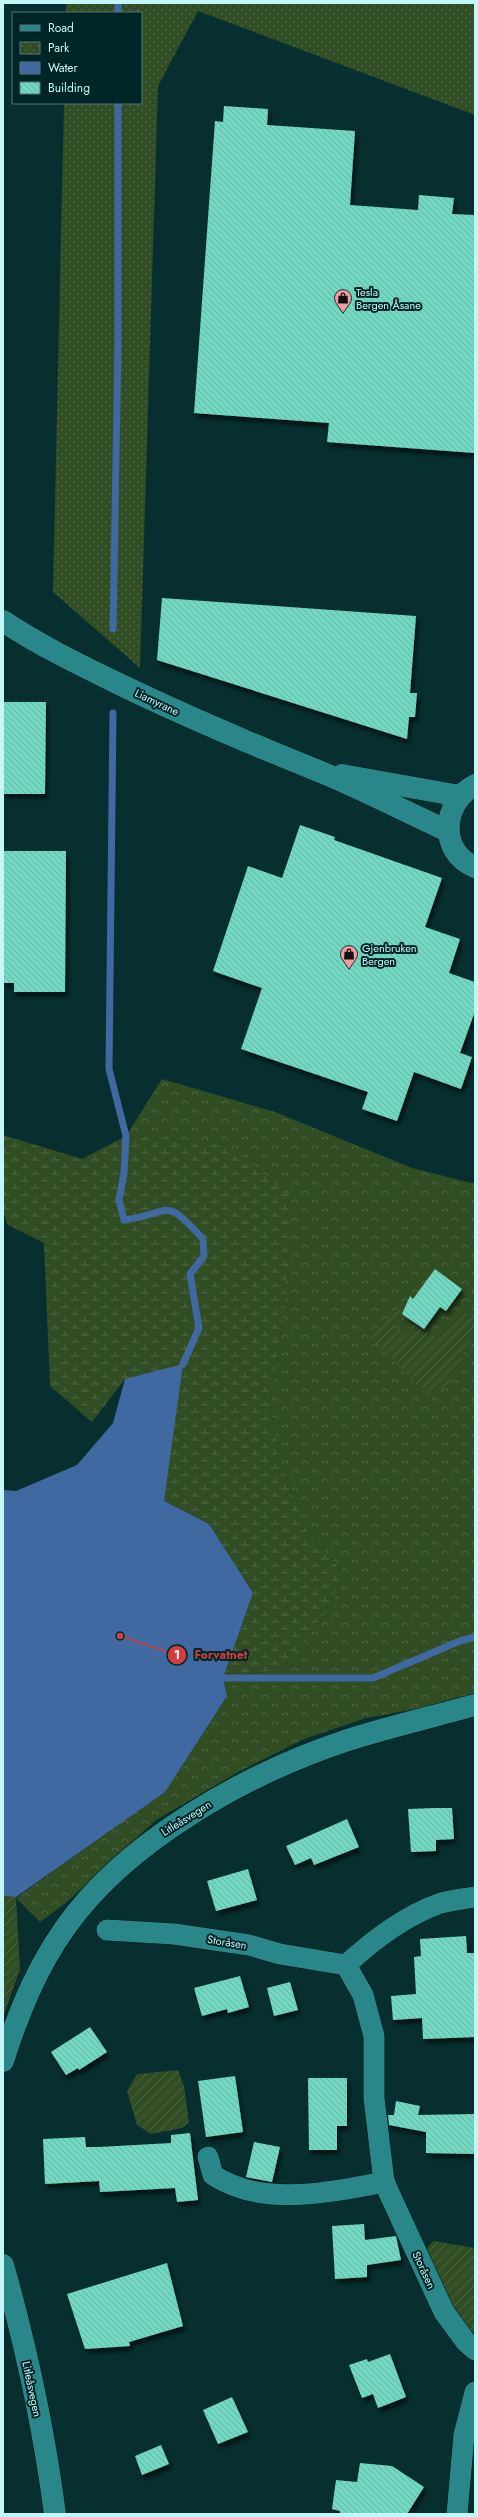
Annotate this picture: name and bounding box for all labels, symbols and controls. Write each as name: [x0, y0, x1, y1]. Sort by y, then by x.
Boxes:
legend: [12, 12, 142, 104]
text: Road: [48, 19, 74, 37]
text: Park: [48, 39, 70, 57]
text: Water: [48, 59, 79, 77]
text: Building: [48, 79, 90, 97]
place label: Tesla Bergen Åsane: [356, 284, 421, 313]
shop icon: Tesla Bergen Åsane: [333, 288, 353, 313]
street label: Liamyrane: [132, 685, 182, 719]
place label: Gjenbruken Bergen: [362, 940, 417, 969]
shop icon: Gjenbruken Bergen: [339, 944, 359, 969]
callout: Forvatnet: [167, 1643, 256, 1667]
text: 1: [174, 1646, 180, 1664]
text: Forvatnet: [195, 1646, 248, 1664]
street label: Litleåsvegen: [158, 1796, 214, 1840]
street label: Storåsen: [206, 1931, 248, 1953]
street label: Storåsen: [408, 2249, 440, 2291]
street label: Litleåsvegen: [18, 2360, 46, 2418]

